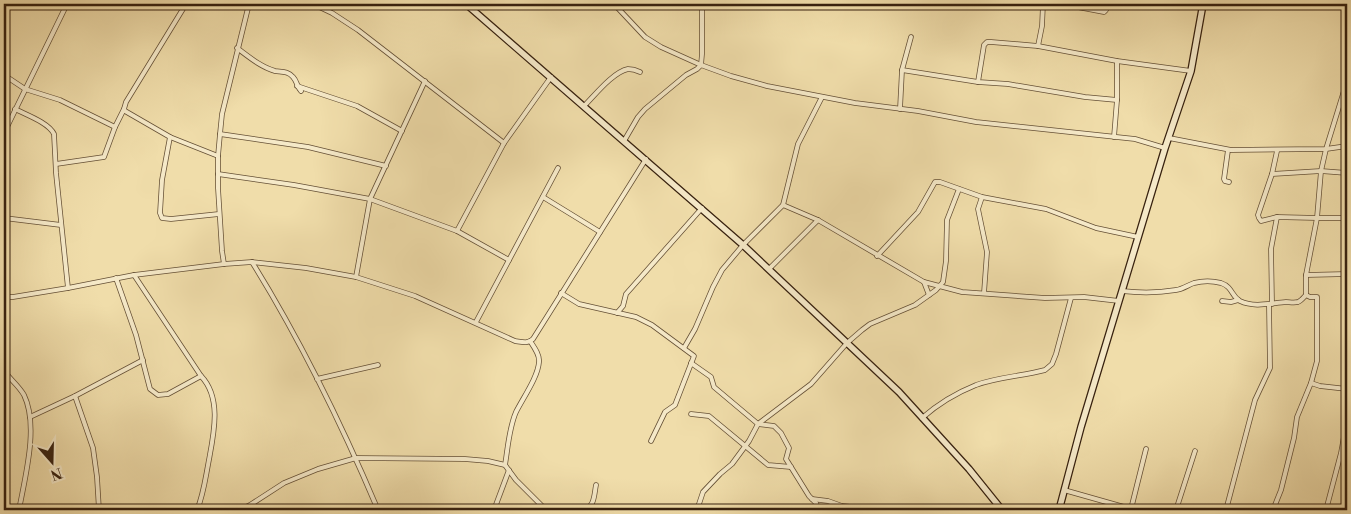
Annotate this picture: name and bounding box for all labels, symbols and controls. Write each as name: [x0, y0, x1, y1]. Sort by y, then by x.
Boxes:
north arrow: [28, 436, 78, 486]
text: N: [48, 463, 64, 484]

